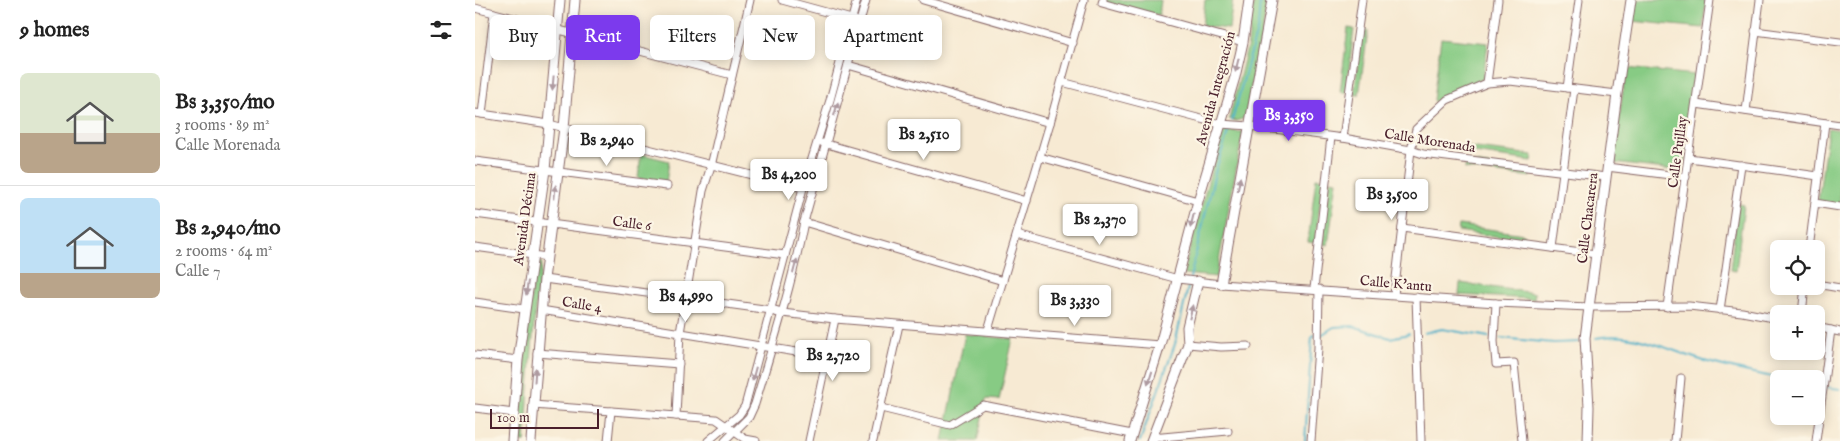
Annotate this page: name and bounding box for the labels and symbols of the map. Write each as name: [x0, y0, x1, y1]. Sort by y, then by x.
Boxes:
street label: Avenida Integración: [1192, 29, 1240, 148]
one-way arrow: [1233, 58, 1241, 73]
one-way arrow: [549, 76, 557, 92]
pin: Bs 3,350: [1237, 100, 1341, 142]
one-way arrow: [832, 101, 840, 116]
street label: Calle Pujllay: [1664, 115, 1692, 189]
pin: Bs 2,510: [872, 119, 976, 161]
pin: Bs 2,940: [555, 124, 659, 167]
street label: Calle Morenada: [1383, 125, 1478, 157]
pin: Bs 4,200: [737, 158, 841, 201]
street label: Avenida Décima: [509, 171, 541, 268]
street label: Calle Chacarera: [1573, 171, 1603, 265]
one-way arrow: [1236, 175, 1244, 191]
pin: Bs 3,500: [1340, 178, 1444, 221]
one-way arrow: [551, 184, 559, 200]
pin: Bs 2,370: [1048, 204, 1152, 246]
street label: Calle 6: [611, 212, 654, 236]
one-way arrow: [1188, 214, 1196, 229]
one-way arrow: [791, 259, 799, 274]
street label: Calle K'antu: [1359, 272, 1433, 296]
one-way arrow: [523, 280, 531, 296]
pin: Bs 4,990: [634, 280, 738, 323]
pin: Bs 3,330: [1023, 284, 1127, 327]
street label: Calle 4: [561, 293, 603, 317]
one-way arrow: [1187, 305, 1195, 320]
pin: Bs 2,720: [781, 340, 885, 382]
one-way arrow: [749, 366, 757, 381]
one-way arrow: [532, 367, 540, 383]
one-way arrow: [1145, 371, 1153, 386]
scale bar: [490, 406, 599, 429]

